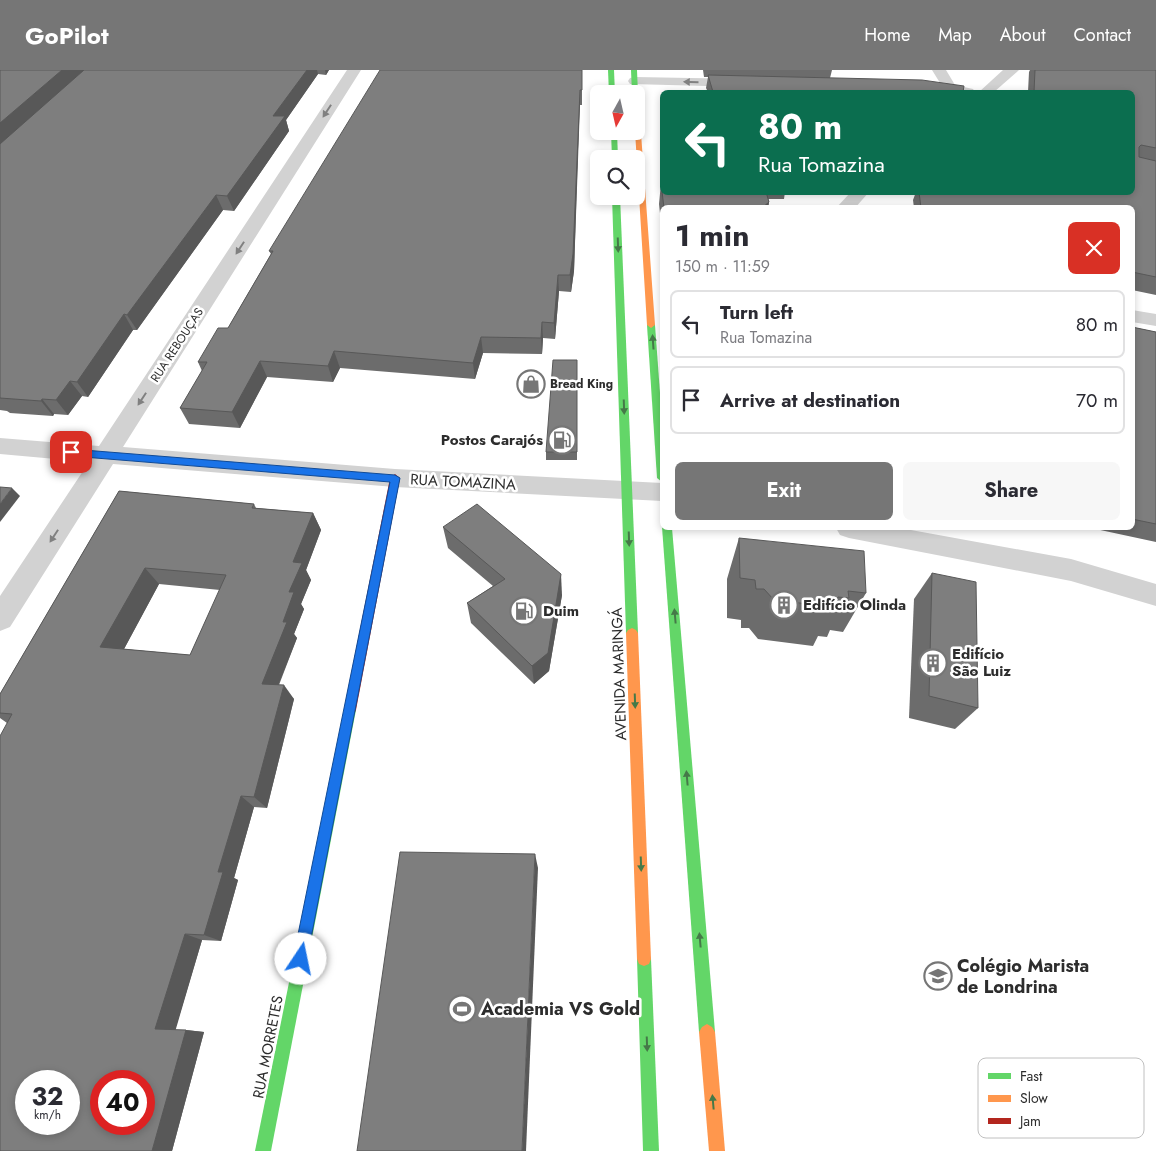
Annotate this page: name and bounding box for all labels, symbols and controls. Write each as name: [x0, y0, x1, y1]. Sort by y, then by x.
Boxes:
text: GoPilot: [25, 18, 109, 53]
text: Home: [864, 22, 910, 48]
text: Map: [938, 22, 972, 48]
text: About: [1000, 22, 1045, 48]
text: Contact: [1073, 22, 1131, 48]
one-way arrow: [683, 78, 699, 86]
north arrow: [590, 85, 645, 140]
map controls: [590, 85, 645, 205]
text: 80 m: [758, 102, 842, 152]
one-way arrow: [323, 104, 332, 118]
icon: left: [675, 110, 740, 175]
text: Rua Tomazina: [758, 148, 885, 180]
button: search: [590, 150, 645, 205]
text: 1 min: [675, 214, 749, 257]
button: close: [1068, 222, 1120, 274]
one-way arrow: [614, 237, 622, 253]
one-way arrow: [235, 241, 244, 254]
text: 150 m · 11:59: [675, 255, 770, 278]
text: Turn left: [720, 299, 793, 326]
street label: RUA REBOUÇAS: [146, 304, 208, 386]
icon: left: [677, 310, 705, 338]
text: 80 m: [1076, 311, 1118, 338]
text: Rua Tomazina: [720, 326, 812, 349]
one-way arrow: [648, 334, 656, 350]
shop icon: Bread King: [516, 369, 546, 399]
place label: Bread King: [550, 375, 613, 393]
icon: arrive: [677, 386, 705, 414]
text: Arrive at destination: [720, 387, 900, 414]
text: 70 m: [1076, 387, 1118, 414]
one-way arrow: [138, 393, 147, 406]
one-way arrow: [621, 400, 629, 416]
fuel station icon: Postos Carajós: [547, 425, 577, 455]
place label: Postos Carajós: [441, 429, 543, 451]
pin: [50, 431, 92, 473]
icon: arrive: [57, 438, 85, 466]
button: Exit: [675, 462, 893, 520]
button: Share: [903, 462, 1120, 520]
street label: RUA TOMAZINA: [410, 468, 516, 496]
one-way arrow: [49, 529, 59, 543]
one-way arrow: [625, 531, 633, 547]
building icon: Edifício Olinda: [769, 590, 799, 620]
place label: Edifício Olinda: [803, 594, 906, 616]
fuel station icon: Duim: [509, 596, 539, 626]
place label: Duim: [543, 600, 579, 622]
street label: AVENIDA MARINGÁ: [606, 607, 632, 741]
one-way arrow: [670, 608, 678, 624]
place label: Edifício São Luiz: [952, 643, 1011, 682]
building icon: Edifício São Luiz: [918, 648, 948, 678]
one-way arrow: [631, 694, 639, 710]
one-way arrow: [683, 770, 691, 786]
one-way arrow: [637, 856, 645, 872]
position arrow: [274, 932, 326, 984]
one-way arrow: [696, 932, 704, 948]
place label: Colégio Marista de Londrina: [957, 953, 1089, 1000]
school or university icon: Colégio Marista de Londrina: [923, 961, 953, 991]
street label: RUA MORRETES: [247, 994, 289, 1100]
sports icon: Academia VS Gold: [447, 994, 477, 1024]
place label: Academia VS Gold: [480, 996, 640, 1022]
one-way arrow: [643, 1036, 651, 1052]
legend: [978, 1058, 1144, 1138]
text: Fast: [1020, 1066, 1043, 1086]
speed limit sign: 40: [90, 1070, 155, 1135]
text: 32: [32, 1078, 63, 1114]
text: Slow: [1020, 1088, 1048, 1108]
one-way arrow: [709, 1094, 717, 1110]
text: km/h: [34, 1106, 61, 1124]
text: Jam: [1018, 1111, 1041, 1131]

